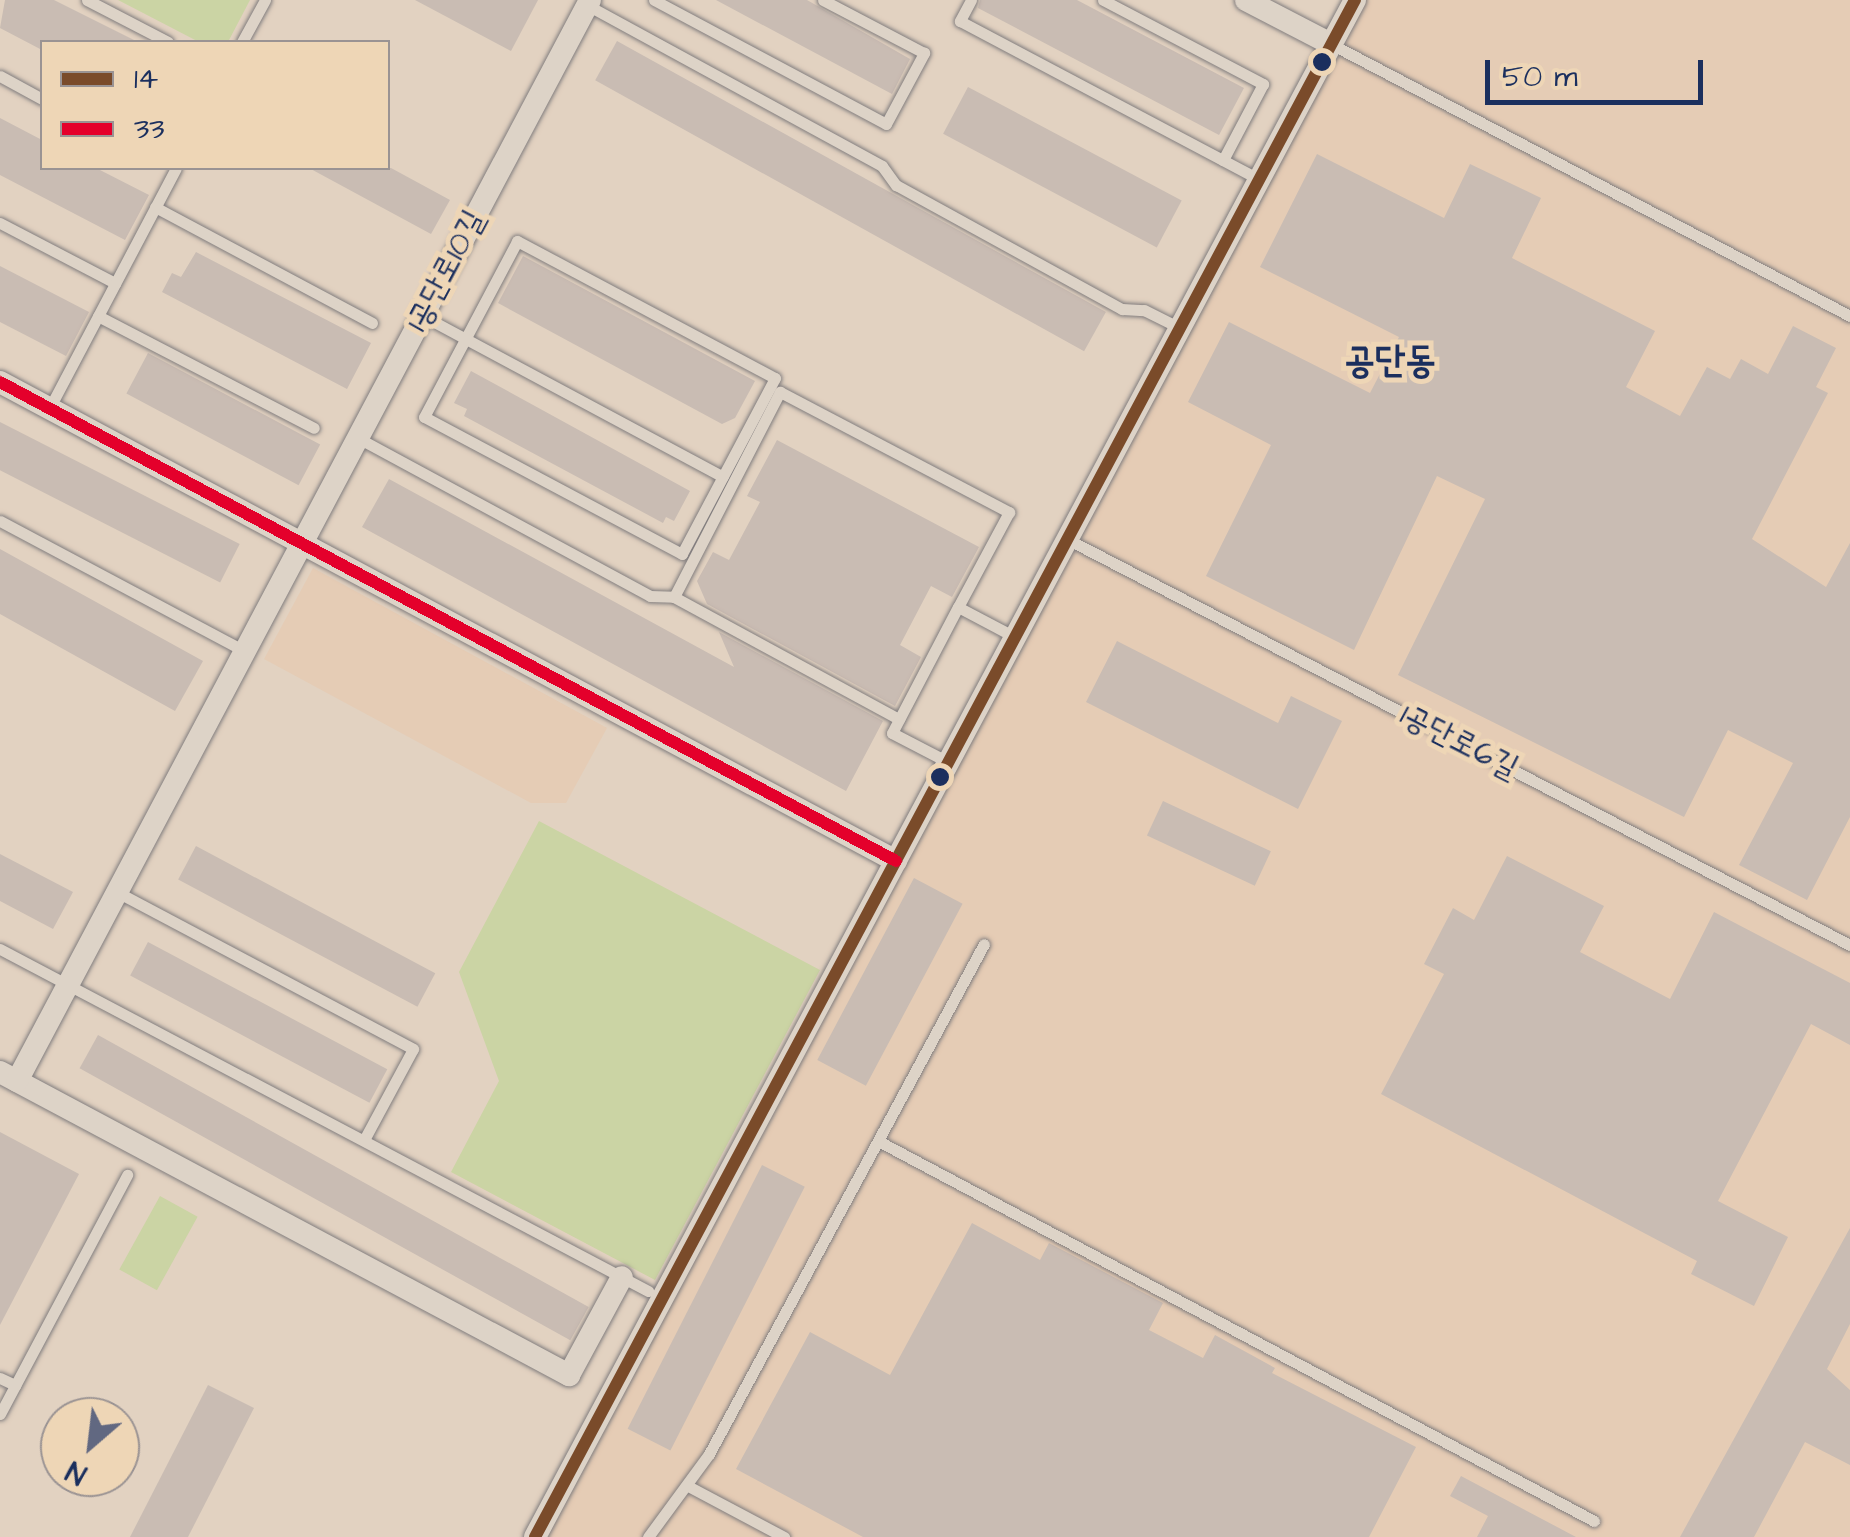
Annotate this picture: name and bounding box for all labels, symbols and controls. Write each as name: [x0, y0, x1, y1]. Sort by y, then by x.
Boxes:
legend: [40, 40, 390, 170]
scale bar: [1490, 40, 1708, 102]
unlabelled marker: [1312, 52, 1332, 72]
text: 50 m: [1502, 56, 1578, 98]
text: 14: [134, 58, 158, 100]
text: 33: [134, 108, 165, 150]
street label: 1공단로10길: [398, 204, 494, 338]
district label: 공단동: [1344, 339, 1436, 385]
street label: 1공단로6길: [1394, 696, 1524, 788]
unlabelled marker: [930, 767, 950, 787]
north arrow: [40, 1397, 140, 1497]
text: N: [60, 1451, 94, 1494]

